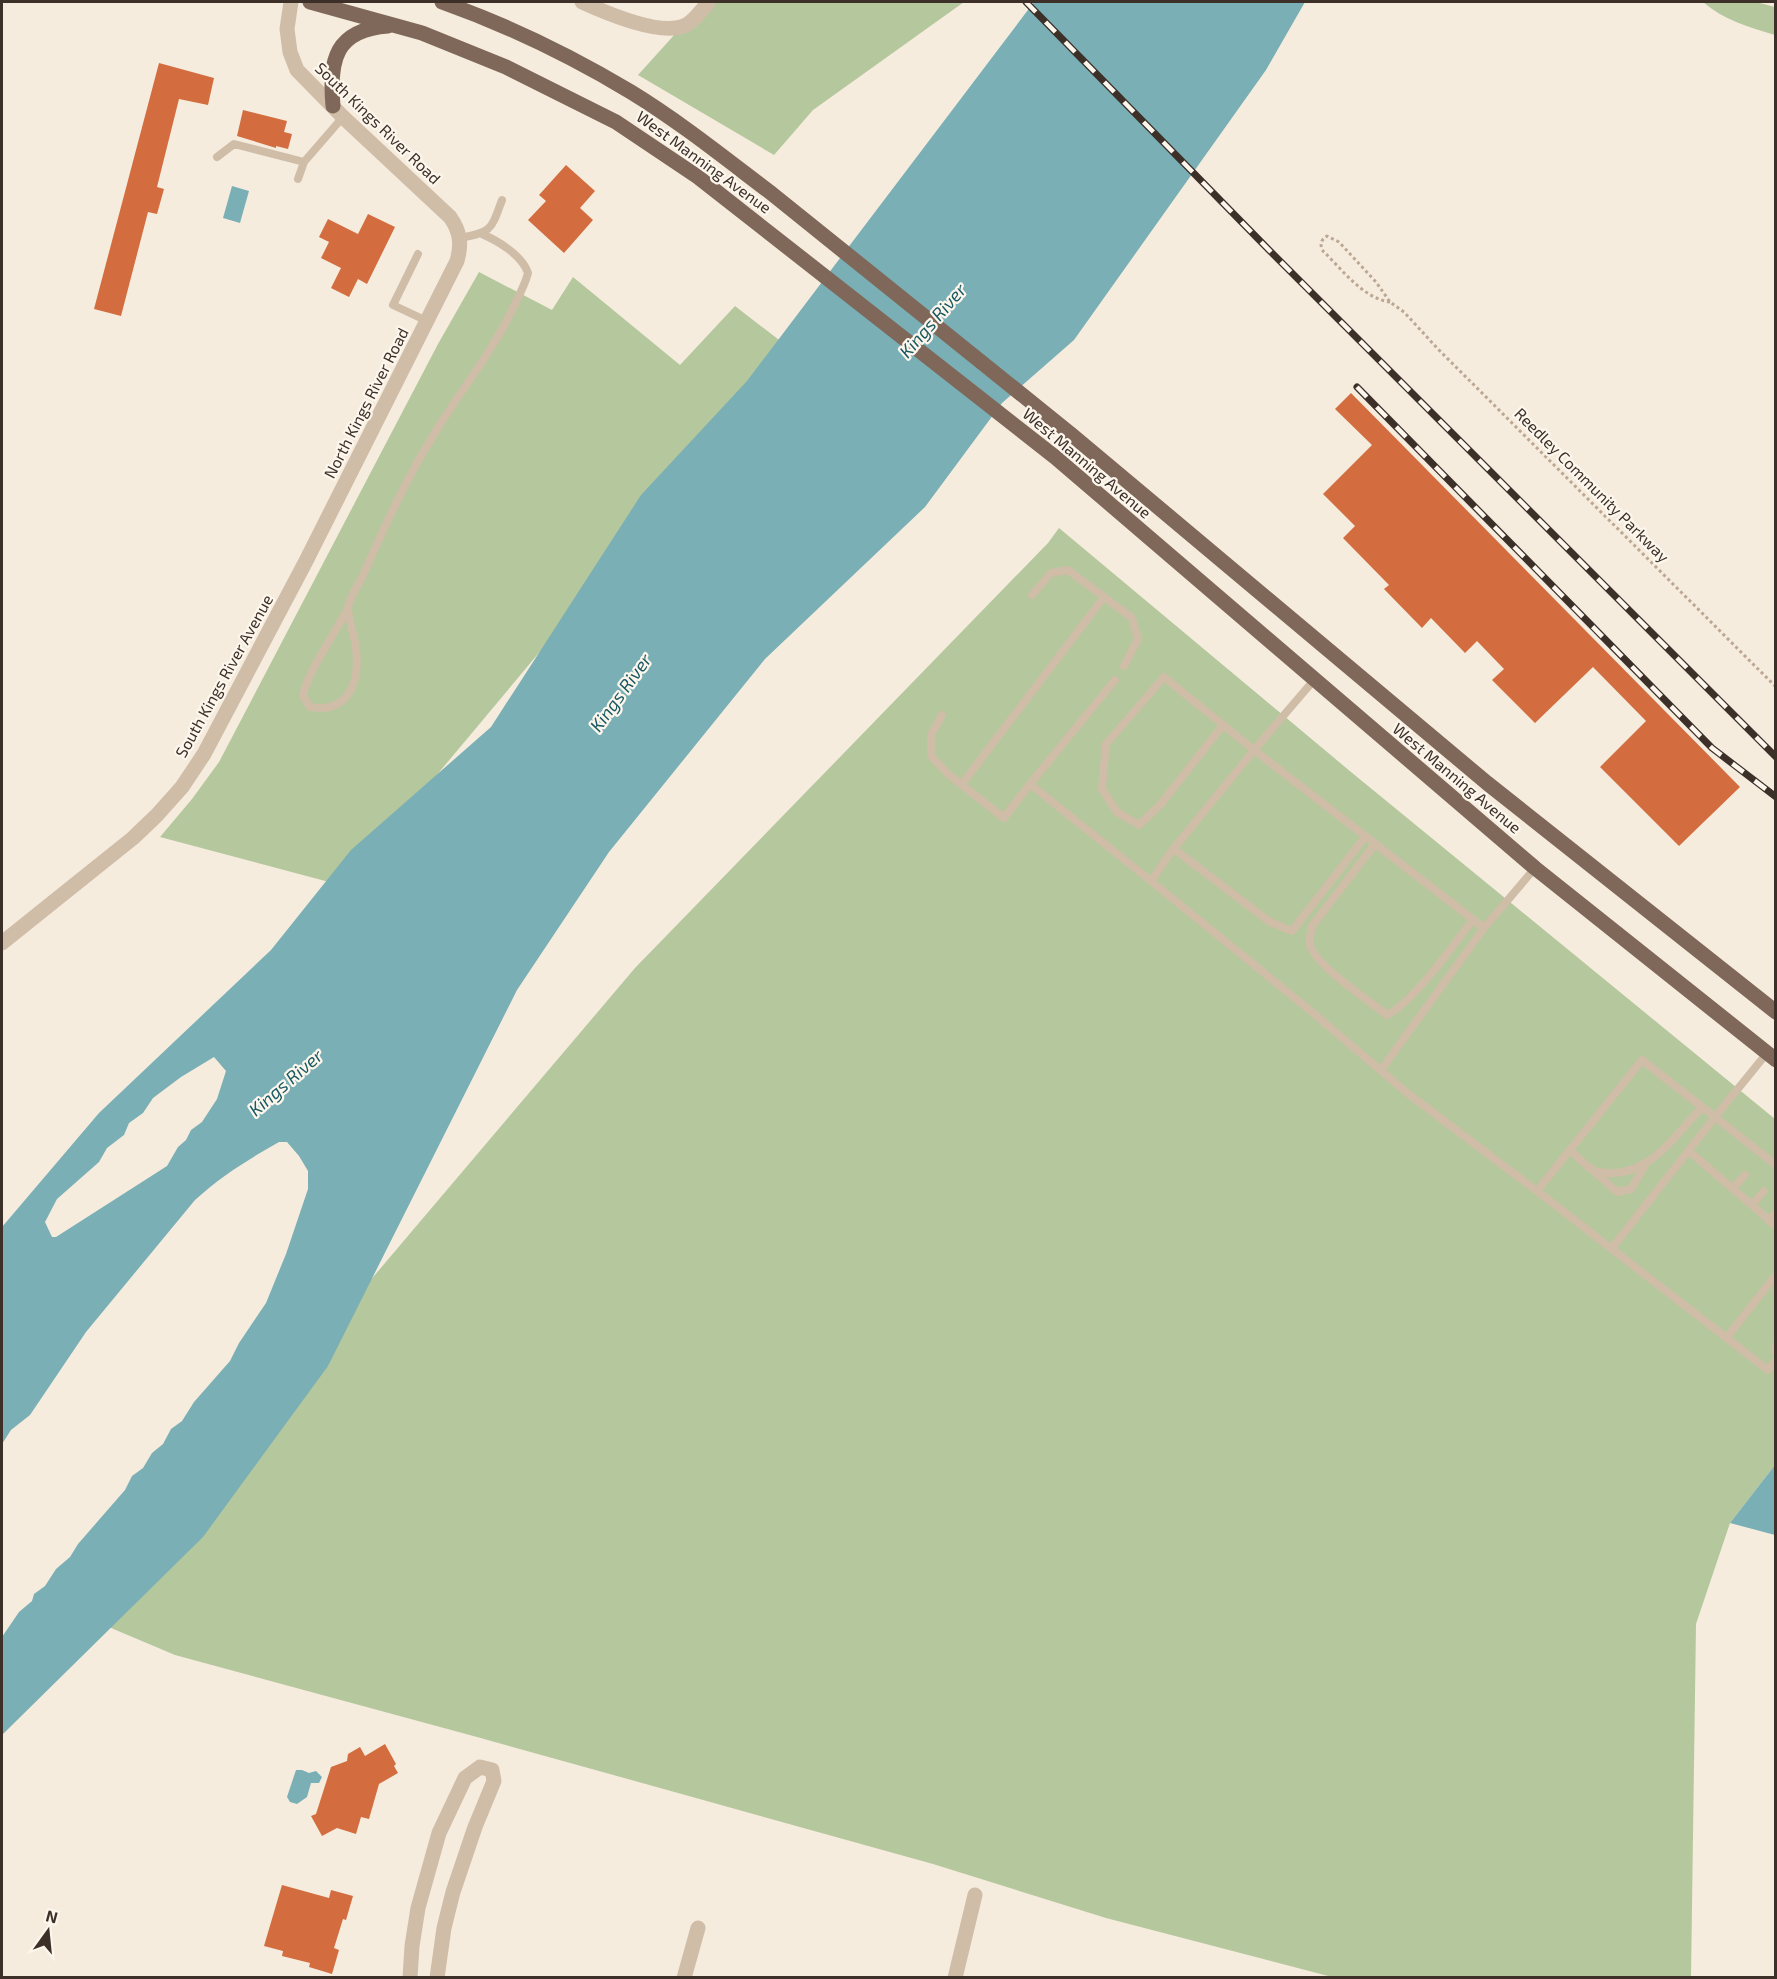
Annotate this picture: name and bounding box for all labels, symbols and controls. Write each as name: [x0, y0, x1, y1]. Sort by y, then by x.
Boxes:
street label: South Kings River Road: [312, 58, 445, 187]
street label: West Manning Avenue: [633, 106, 775, 217]
water label: Kings River: [894, 278, 971, 362]
street label: North Kings River Road: [319, 324, 412, 481]
street label: West Manning Avenue: [1019, 403, 1155, 522]
street label: Reedley Community Parkway: [1511, 403, 1674, 566]
street label: South Kings River Avenue: [171, 591, 276, 760]
water label: Kings River: [585, 648, 656, 736]
street label: West Manning Avenue: [1389, 718, 1525, 837]
water label: Kings River: [244, 1044, 327, 1120]
north arrow: [18, 1901, 78, 1961]
text: N: [44, 1905, 60, 1927]

